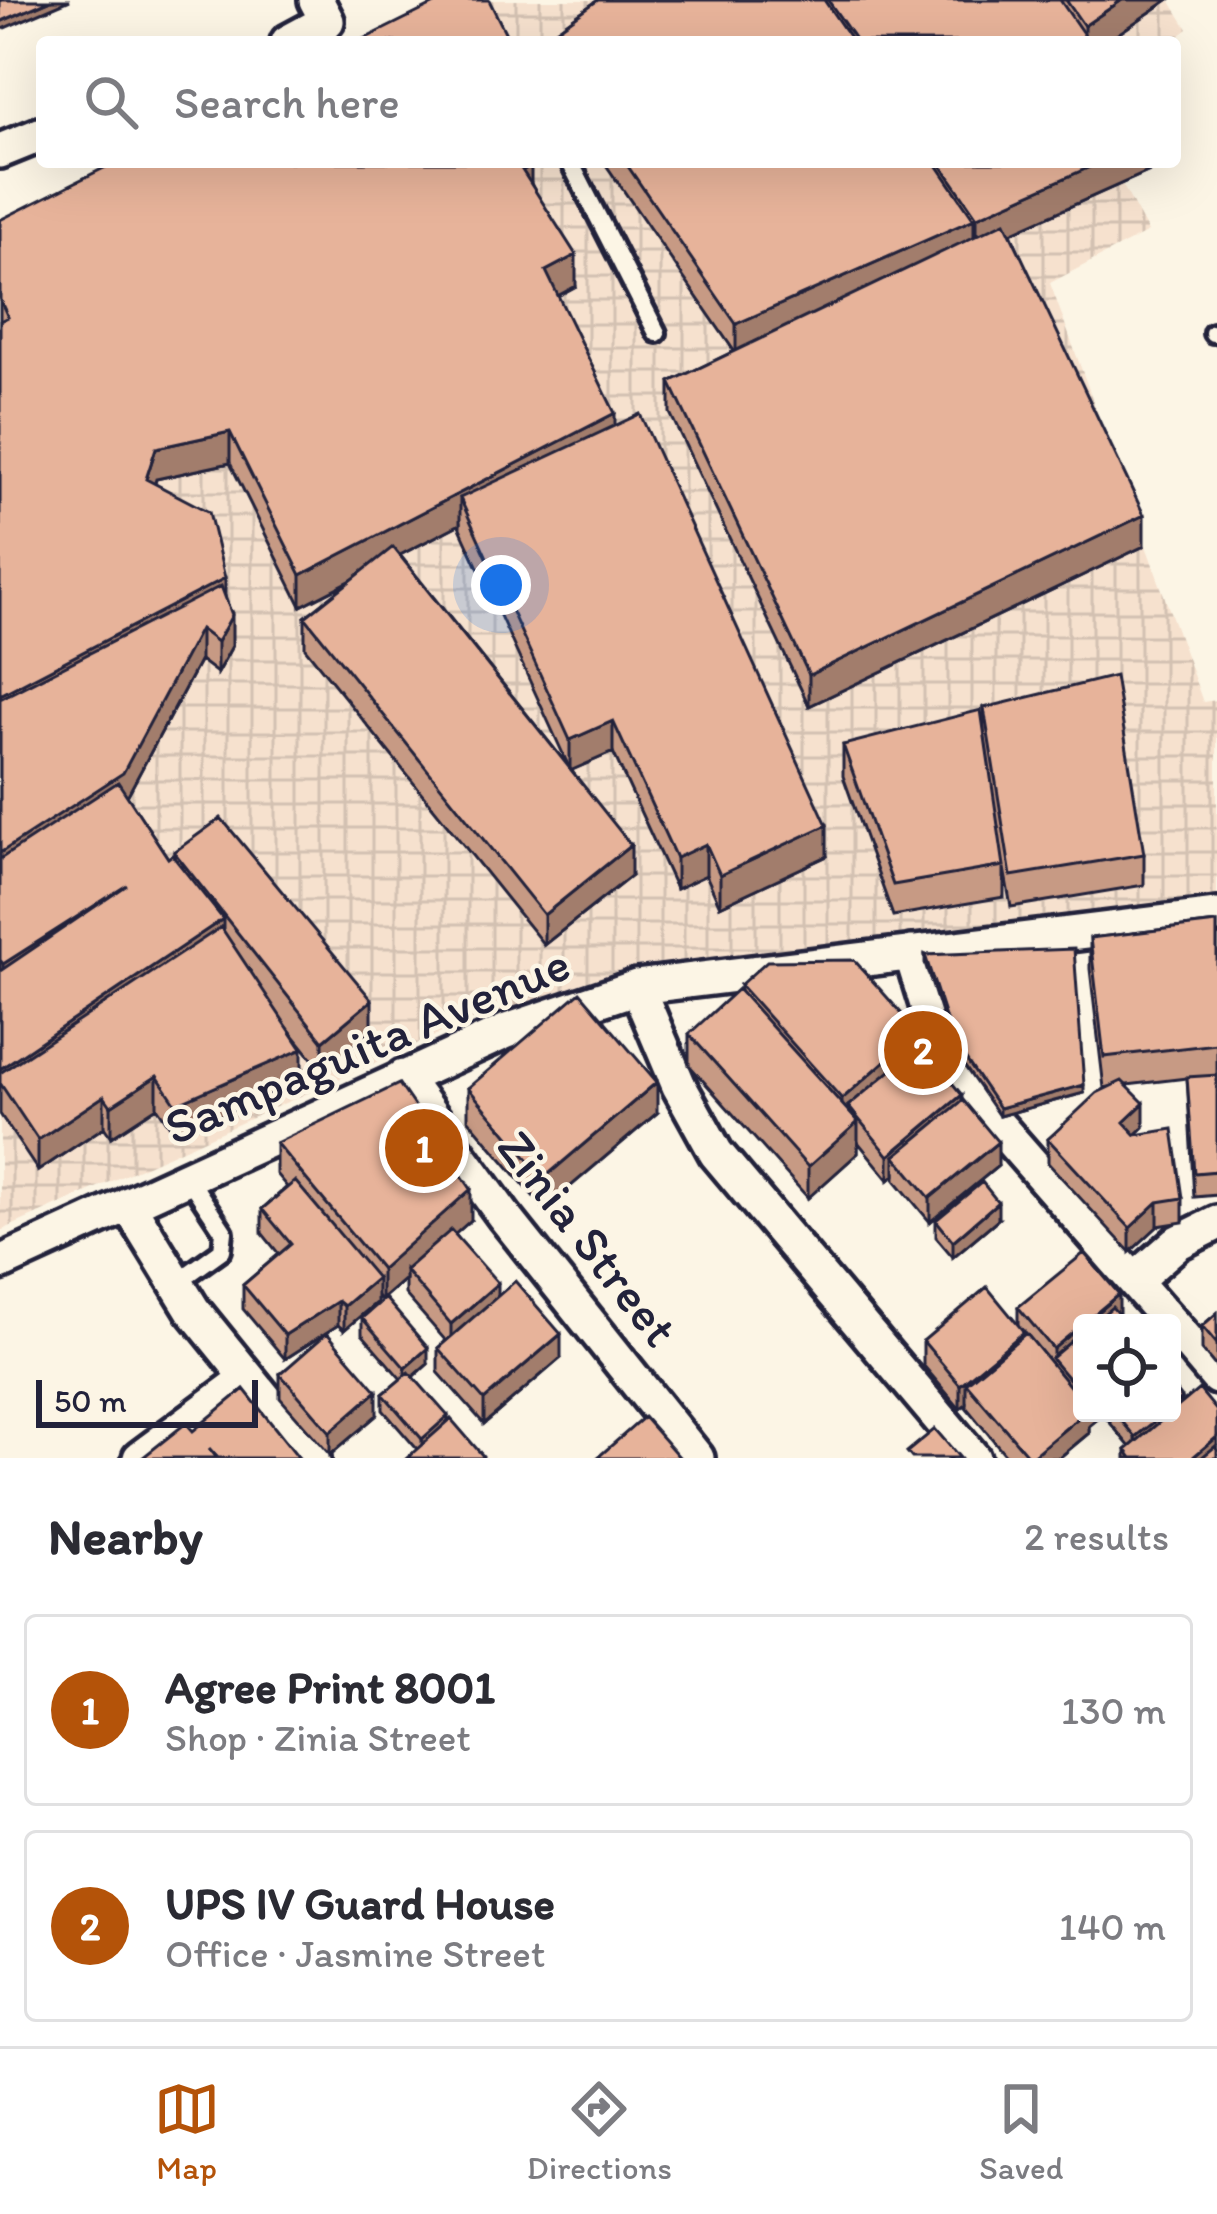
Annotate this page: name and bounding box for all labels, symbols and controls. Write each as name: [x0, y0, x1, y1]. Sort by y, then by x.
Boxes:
search box: [36, 36, 1181, 168]
icon: search: [78, 69, 144, 135]
text: Search here: [174, 75, 400, 129]
your location: [471, 555, 531, 615]
street label: Sampaguita Avenue: [155, 932, 579, 1158]
pin: 2: [884, 1005, 962, 1095]
pin: 1: [385, 1103, 463, 1193]
street label: Zinia Street: [485, 1118, 691, 1358]
map controls: [1073, 1314, 1181, 1422]
button: locate: [1073, 1314, 1181, 1422]
scale bar: [36, 1374, 258, 1427]
text: 50 m: [54, 1381, 127, 1420]
text: Nearby: [48, 1506, 203, 1567]
text: 2 results: [1024, 1513, 1169, 1560]
text: Agree Print 8001: [165, 1660, 495, 1714]
text: 1: [81, 1687, 99, 1734]
text: 130 m: [1061, 1687, 1166, 1734]
text: Shop · Zinia Street: [165, 1714, 471, 1761]
text: UPS IV Guard House: [165, 1876, 555, 1930]
text: 2: [80, 1903, 100, 1950]
text: 140 m: [1059, 1903, 1166, 1950]
text: Office · Jasmine Street: [165, 1930, 545, 1977]
tab: Map: [154, 2076, 220, 2187]
tab: Directions: [527, 2076, 672, 2187]
tab: Saved: [979, 2076, 1063, 2187]

